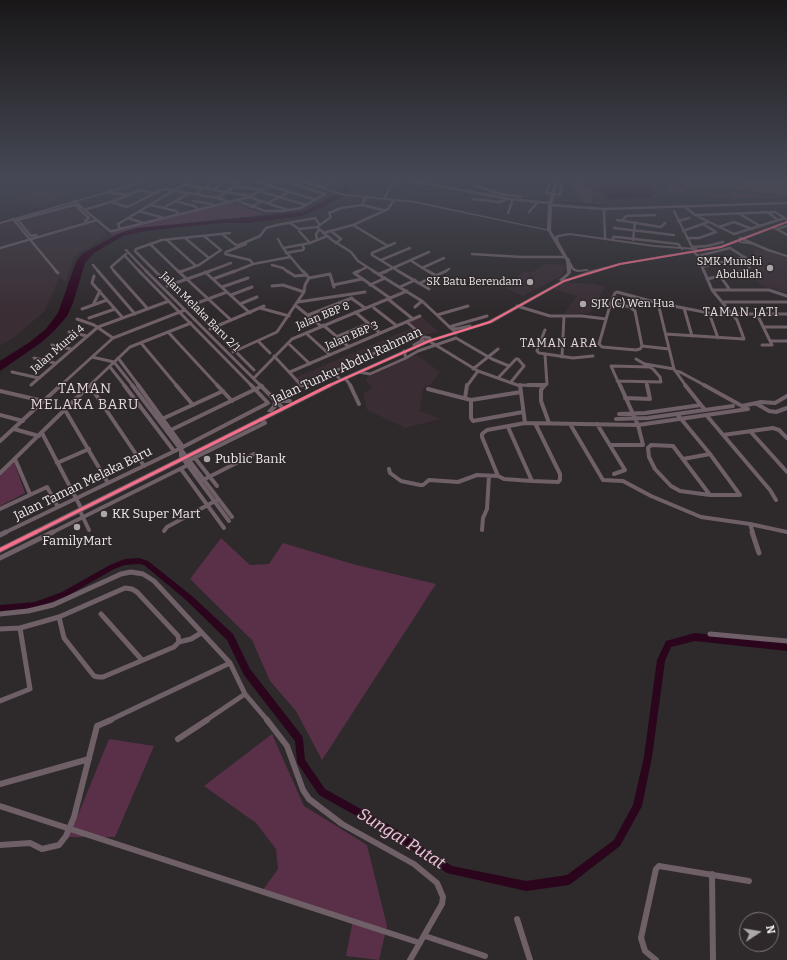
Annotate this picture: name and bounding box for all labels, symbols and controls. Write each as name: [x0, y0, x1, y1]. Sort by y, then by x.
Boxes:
place label: SMK Munshi Abdullah: [697, 255, 762, 281]
marker: SMK Munshi Abdullah: [765, 263, 775, 273]
street label: Jalan Melaka Baru 2/1: [157, 269, 243, 355]
place label: SK Batu Berendam: [426, 275, 522, 289]
marker: SK Batu Berendam: [525, 277, 535, 287]
place label: SJK (C) Wen Hua: [591, 297, 674, 311]
street label: Jalan BBP 8: [294, 299, 352, 333]
marker: SJK (C) Wen Hua: [578, 299, 588, 309]
district label: TAMAN JATI: [703, 306, 779, 320]
street label: Jalan BBP 3: [324, 319, 380, 353]
street label: Jalan Murai 4: [29, 322, 87, 376]
street label: Jalan Tunku Abdul Rahman: [269, 324, 425, 408]
district label: TAMAN ARA: [520, 337, 598, 351]
district label: TAMAN MELAKA BARU: [30, 381, 140, 414]
street label: Jalan Taman Melaka Baru: [11, 444, 155, 524]
place label: Public Bank: [215, 451, 286, 467]
marker: Public Bank: [202, 454, 212, 464]
place label: KK Super Mart: [112, 506, 200, 522]
marker: KK Super Mart: [99, 509, 109, 519]
marker: FamilyMart: [72, 522, 82, 532]
place label: FamilyMart: [42, 533, 112, 549]
water label: Sungai Putat: [353, 804, 449, 874]
north arrow: [739, 912, 779, 952]
text: N: [763, 924, 777, 935]

